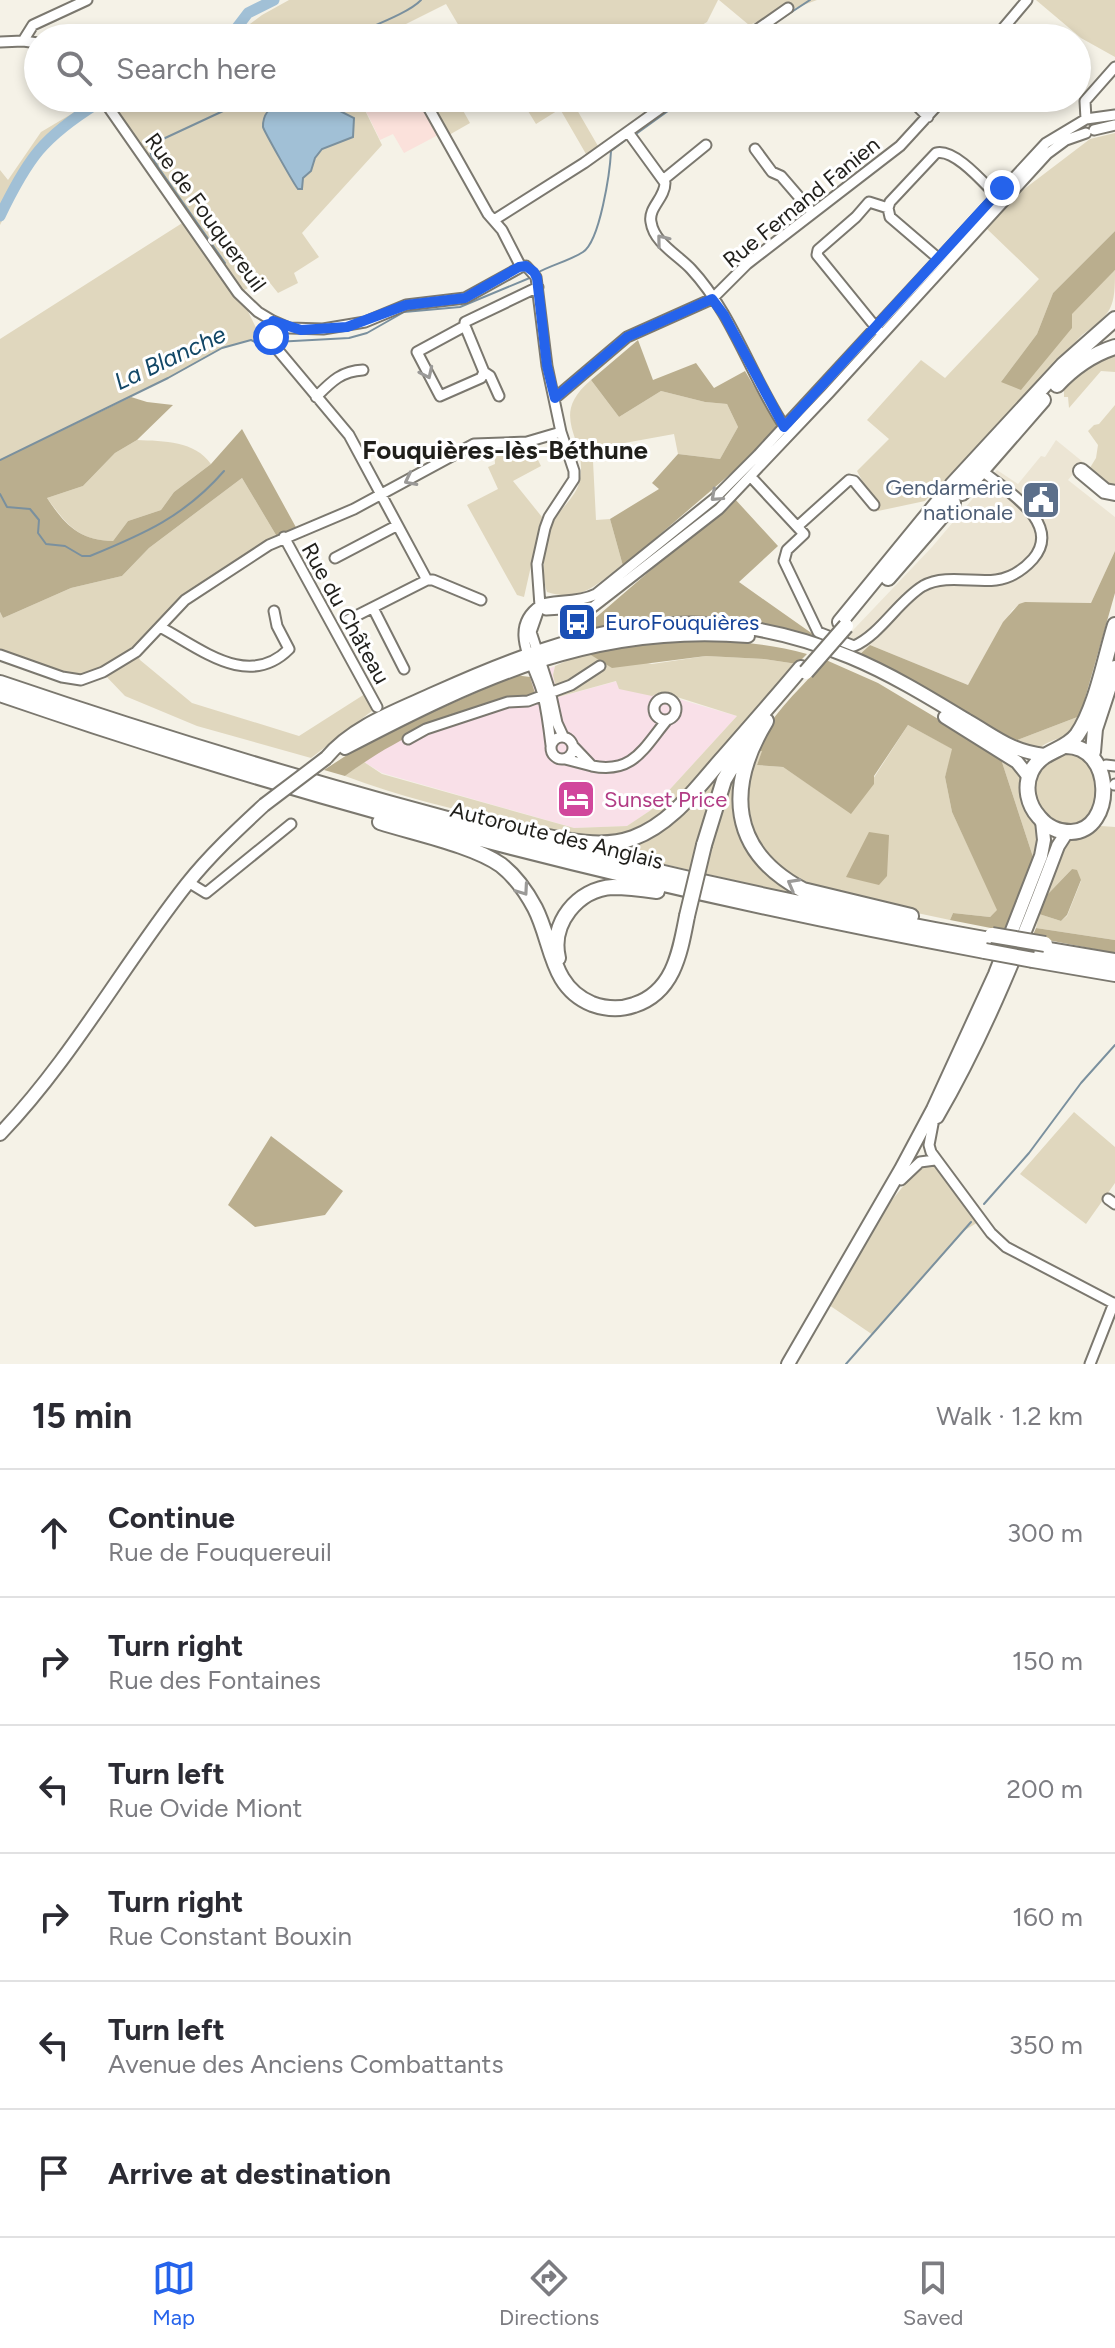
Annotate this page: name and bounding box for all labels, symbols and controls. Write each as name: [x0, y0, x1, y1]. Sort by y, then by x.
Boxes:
search box: [24, 24, 1091, 112]
icon: search: [52, 46, 96, 90]
text: Search here: [116, 50, 276, 87]
street label: Rue de Fouquereuil: [139, 128, 272, 297]
street label: Rue Fernand Fanien: [718, 131, 885, 274]
route end: [984, 170, 1020, 206]
one-way arrow: [657, 235, 672, 249]
water label: La Blanche: [109, 319, 230, 396]
route start: [253, 319, 289, 355]
one-way arrow: [417, 364, 433, 379]
district label: Fouquières-lès-Béthune: [362, 434, 648, 466]
one-way arrow: [404, 471, 419, 486]
place label: Gendarmerie nationale: [885, 474, 1013, 526]
public building icon: Gendarmerie nationale: [1020, 479, 1062, 521]
one-way arrow: [711, 486, 726, 500]
street label: Rue du Château: [296, 538, 395, 689]
bus stop icon: EuroFouquières: [556, 601, 598, 643]
place label: EuroFouquières: [605, 609, 759, 636]
hotel icon: Sunset Price: [555, 778, 597, 820]
place label: Sunset Price: [604, 786, 727, 813]
street label: Autoroute des Anglais: [448, 796, 666, 875]
one-way arrow: [787, 878, 801, 893]
one-way arrow: [513, 882, 528, 896]
text: 15 min: [32, 1396, 132, 1437]
text: Walk · 1.2 km: [936, 1400, 1083, 1432]
text: Continue: [108, 1499, 235, 1536]
icon: ahead: [32, 1511, 76, 1555]
text: 300 m: [1007, 1517, 1083, 1549]
text: Rue de Fouquereuil: [108, 1536, 332, 1568]
text: Turn right: [108, 1627, 243, 1664]
icon: right: [32, 1639, 76, 1683]
text: 150 m: [1012, 1645, 1083, 1677]
text: Rue des Fontaines: [108, 1664, 321, 1696]
text: Turn left: [108, 1755, 225, 1792]
icon: left: [32, 1767, 76, 1811]
text: 200 m: [1007, 1773, 1083, 1805]
text: Rue Ovide Miont: [108, 1792, 302, 1824]
text: Turn right: [108, 1883, 243, 1920]
icon: right: [32, 1895, 76, 1939]
text: 160 m: [1012, 1901, 1083, 1933]
text: Rue Constant Bouxin: [108, 1920, 352, 1952]
text: Turn left: [108, 2011, 225, 2048]
icon: left: [32, 2023, 76, 2067]
text: 350 m: [1009, 2029, 1083, 2061]
text: Avenue des Anciens Combattants: [108, 2048, 504, 2080]
icon: arrive: [32, 2151, 76, 2195]
text: Arrive at destination: [108, 2155, 391, 2192]
tab: Map: [152, 2256, 196, 2331]
tab: Directions: [499, 2256, 599, 2331]
tab: Saved: [903, 2256, 963, 2331]

